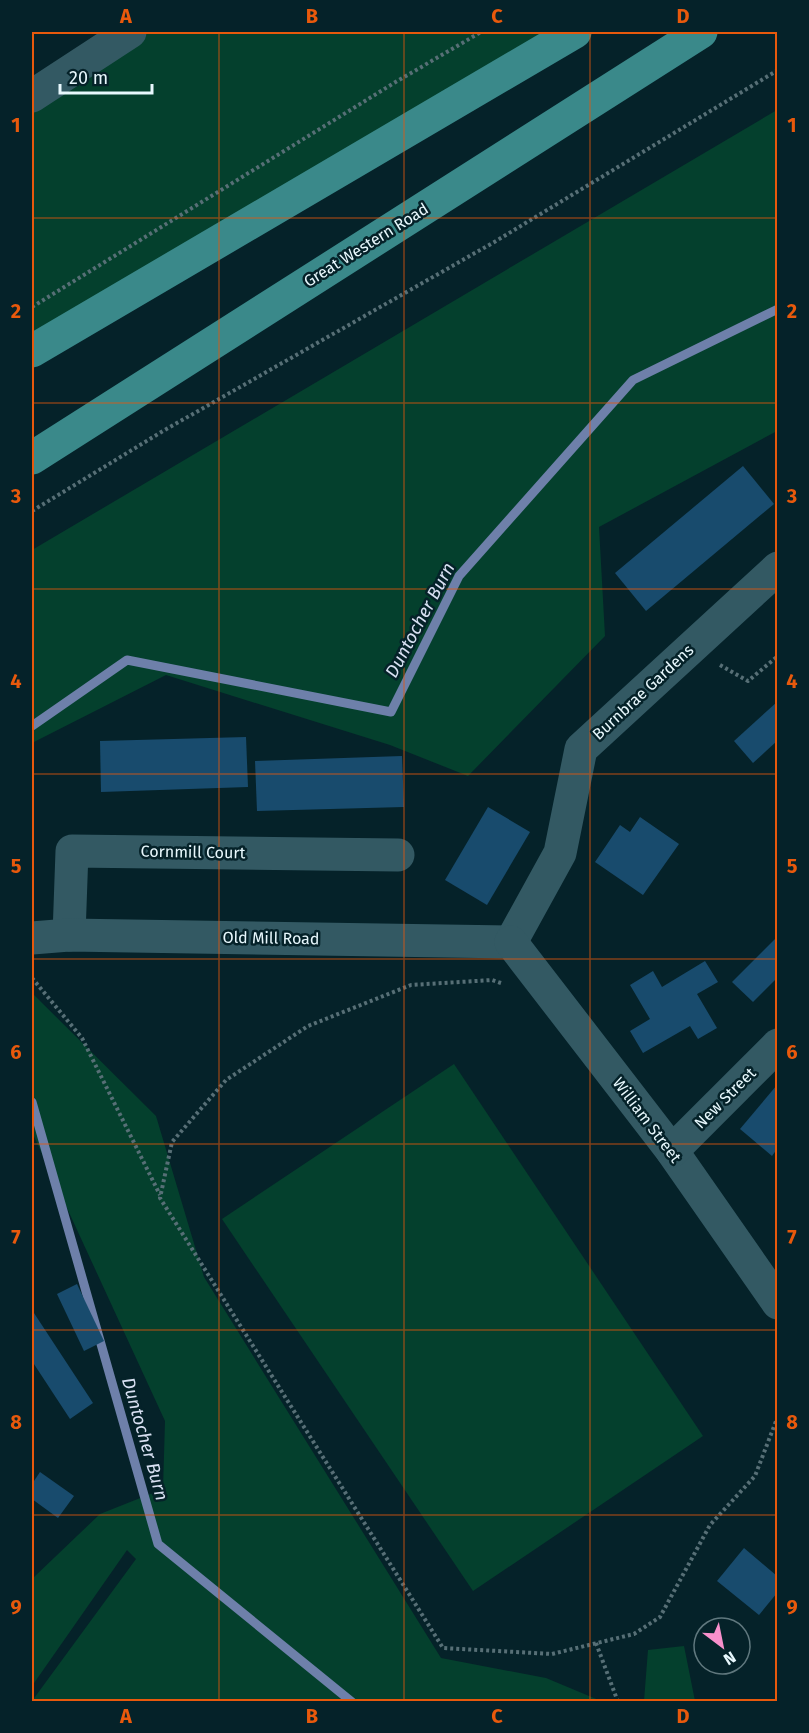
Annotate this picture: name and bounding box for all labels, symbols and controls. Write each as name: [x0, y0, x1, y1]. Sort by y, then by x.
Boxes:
text: A: [119, 4, 133, 28]
text: B: [306, 4, 318, 28]
text: C: [491, 4, 503, 28]
text: D: [676, 4, 690, 28]
scale bar: [60, 57, 152, 95]
text: 20 m: [69, 67, 108, 89]
text: 1: [11, 113, 21, 137]
text: 1: [787, 113, 797, 137]
street label: Great Western Road: [300, 199, 432, 291]
text: 2: [11, 299, 21, 323]
text: 2: [787, 299, 797, 323]
text: 3: [10, 484, 21, 508]
text: 3: [786, 484, 797, 508]
water label: Duntocher Burn: [380, 559, 460, 681]
street label: Burnbrae Gardens: [589, 640, 697, 744]
text: 4: [10, 669, 22, 693]
text: 4: [786, 669, 798, 693]
street label: Cornmill Court: [141, 842, 246, 862]
text: 5: [11, 854, 22, 878]
text: 5: [787, 854, 798, 878]
street label: Old Mill Road: [222, 928, 320, 948]
text: 6: [10, 1040, 22, 1064]
text: 6: [786, 1040, 798, 1064]
street label: New Street: [690, 1063, 760, 1133]
street label: William Street: [609, 1074, 685, 1166]
text: 7: [11, 1225, 21, 1249]
text: 7: [787, 1225, 797, 1249]
water label: Duntocher Burn: [117, 1375, 173, 1503]
text: 8: [10, 1410, 22, 1434]
text: 8: [786, 1410, 798, 1434]
text: 9: [10, 1595, 22, 1619]
text: 9: [786, 1595, 798, 1619]
north arrow: [692, 1616, 752, 1676]
text: N: [720, 1647, 739, 1669]
text: A: [119, 1704, 133, 1728]
text: B: [306, 1704, 318, 1728]
text: C: [491, 1704, 503, 1728]
text: D: [676, 1704, 690, 1728]

